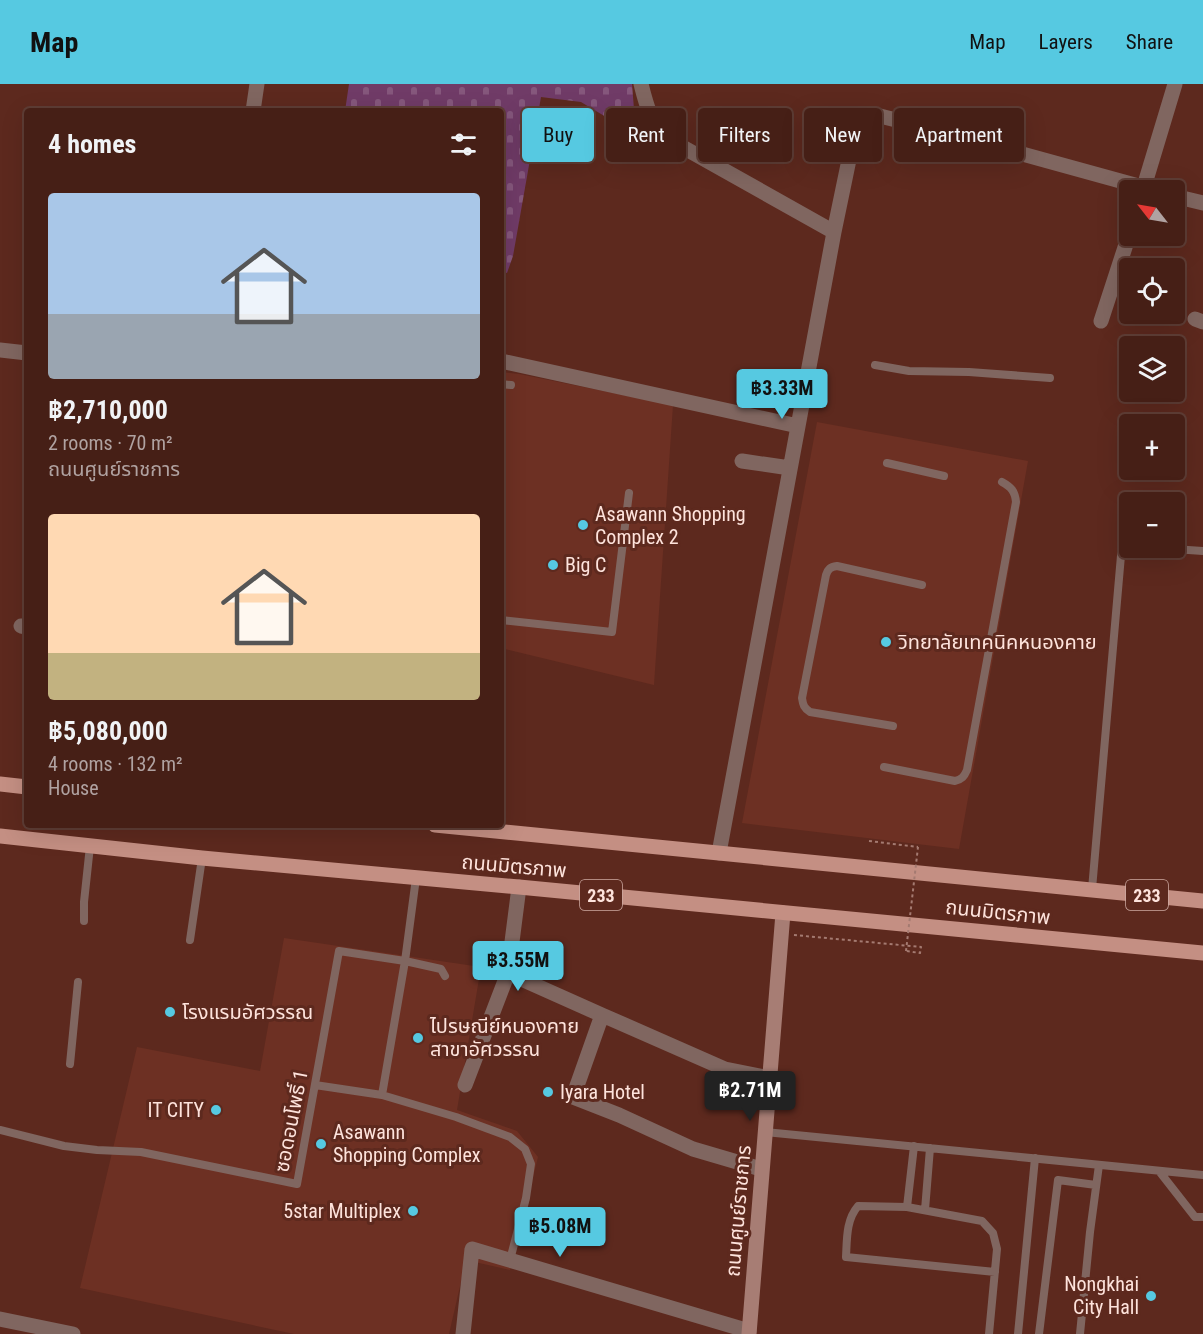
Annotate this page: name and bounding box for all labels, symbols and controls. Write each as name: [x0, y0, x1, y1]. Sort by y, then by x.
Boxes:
text: Map: [30, 26, 78, 59]
text: Map: [969, 30, 1006, 54]
text: Layers: [1039, 30, 1093, 54]
text: Share: [1126, 30, 1173, 54]
chip: Buy: [522, 108, 594, 162]
chip: Rent: [606, 108, 686, 162]
chip: Filters: [698, 108, 792, 162]
chip: New: [804, 108, 882, 162]
chip: Apartment: [894, 108, 1024, 162]
icon: filters: [447, 128, 480, 161]
text: 4 homes: [48, 129, 136, 159]
north arrow: [1119, 180, 1185, 246]
map controls: [1119, 180, 1185, 558]
icon: home: [210, 232, 318, 340]
button: locate: [1119, 258, 1185, 324]
button: layers: [1119, 336, 1185, 402]
pin: ฿3.33M: [733, 369, 831, 420]
text: ฿3.33M: [751, 376, 813, 400]
text: ฿2,710,000: [48, 395, 168, 425]
button: +: [1119, 414, 1185, 480]
text: 2 rooms · 70 m²: [48, 431, 173, 455]
text: ถนนศูนย์ราชการ: [48, 457, 180, 481]
button: −: [1119, 492, 1185, 558]
place label: Asawann Shopping Complex 2: [595, 502, 746, 549]
marker: Asawann Shopping Complex 2: [576, 518, 590, 532]
icon: home: [210, 553, 318, 661]
place label: Big C: [565, 553, 606, 577]
marker: Big C: [546, 558, 560, 572]
place label: วิทยาลัยเทคนิคหนองคาย: [897, 630, 1097, 654]
marker: วิทยาลัยเทคนิคหนองคาย: [879, 635, 893, 649]
text: ฿5,080,000: [48, 716, 168, 746]
text: 4 rooms · 132 m²: [48, 752, 183, 776]
text: House: [48, 776, 99, 800]
street label: ถนนมิตรภาพ: [460, 849, 568, 883]
road number: 233: [580, 880, 622, 910]
road number: 233: [1126, 880, 1168, 910]
street label: ถนนมิตรภาพ: [944, 895, 1052, 929]
pin: ฿3.55M: [469, 941, 567, 992]
text: ฿3.55M: [487, 948, 549, 972]
place label: โรงแรมอัศวรรณ: [182, 1000, 313, 1024]
marker: โรงแรมอัศวรรณ: [163, 1005, 177, 1019]
place label: ไปรษณีย์หนองคาย สาขาอัศวรรณ: [429, 1014, 579, 1061]
marker: ไปรษณีย์หนองคาย สาขาอัศวรรณ: [411, 1031, 425, 1045]
street label: ซอดอนโพธิ์ 1: [269, 1068, 313, 1174]
pin: ฿2.71M: [701, 1071, 799, 1122]
text: ฿2.71M: [719, 1078, 781, 1102]
place label: Iyara Hotel: [560, 1080, 645, 1104]
marker: Iyara Hotel: [541, 1085, 555, 1099]
place label: IT CITY: [148, 1098, 204, 1122]
marker: IT CITY: [209, 1103, 223, 1117]
place label: Asawann Shopping Complex: [333, 1120, 481, 1167]
marker: Asawann Shopping Complex: [314, 1137, 328, 1151]
street label: ถนนศูนย์ราชการ: [720, 1144, 757, 1278]
place label: 5star Multiplex: [283, 1199, 401, 1223]
marker: 5star Multiplex: [406, 1204, 420, 1218]
pin: ฿5.08M: [511, 1207, 609, 1258]
text: ฿5.08M: [529, 1214, 591, 1238]
place label: Nongkhai City Hall: [1064, 1272, 1139, 1319]
marker: Nongkhai City Hall: [1144, 1289, 1158, 1303]

